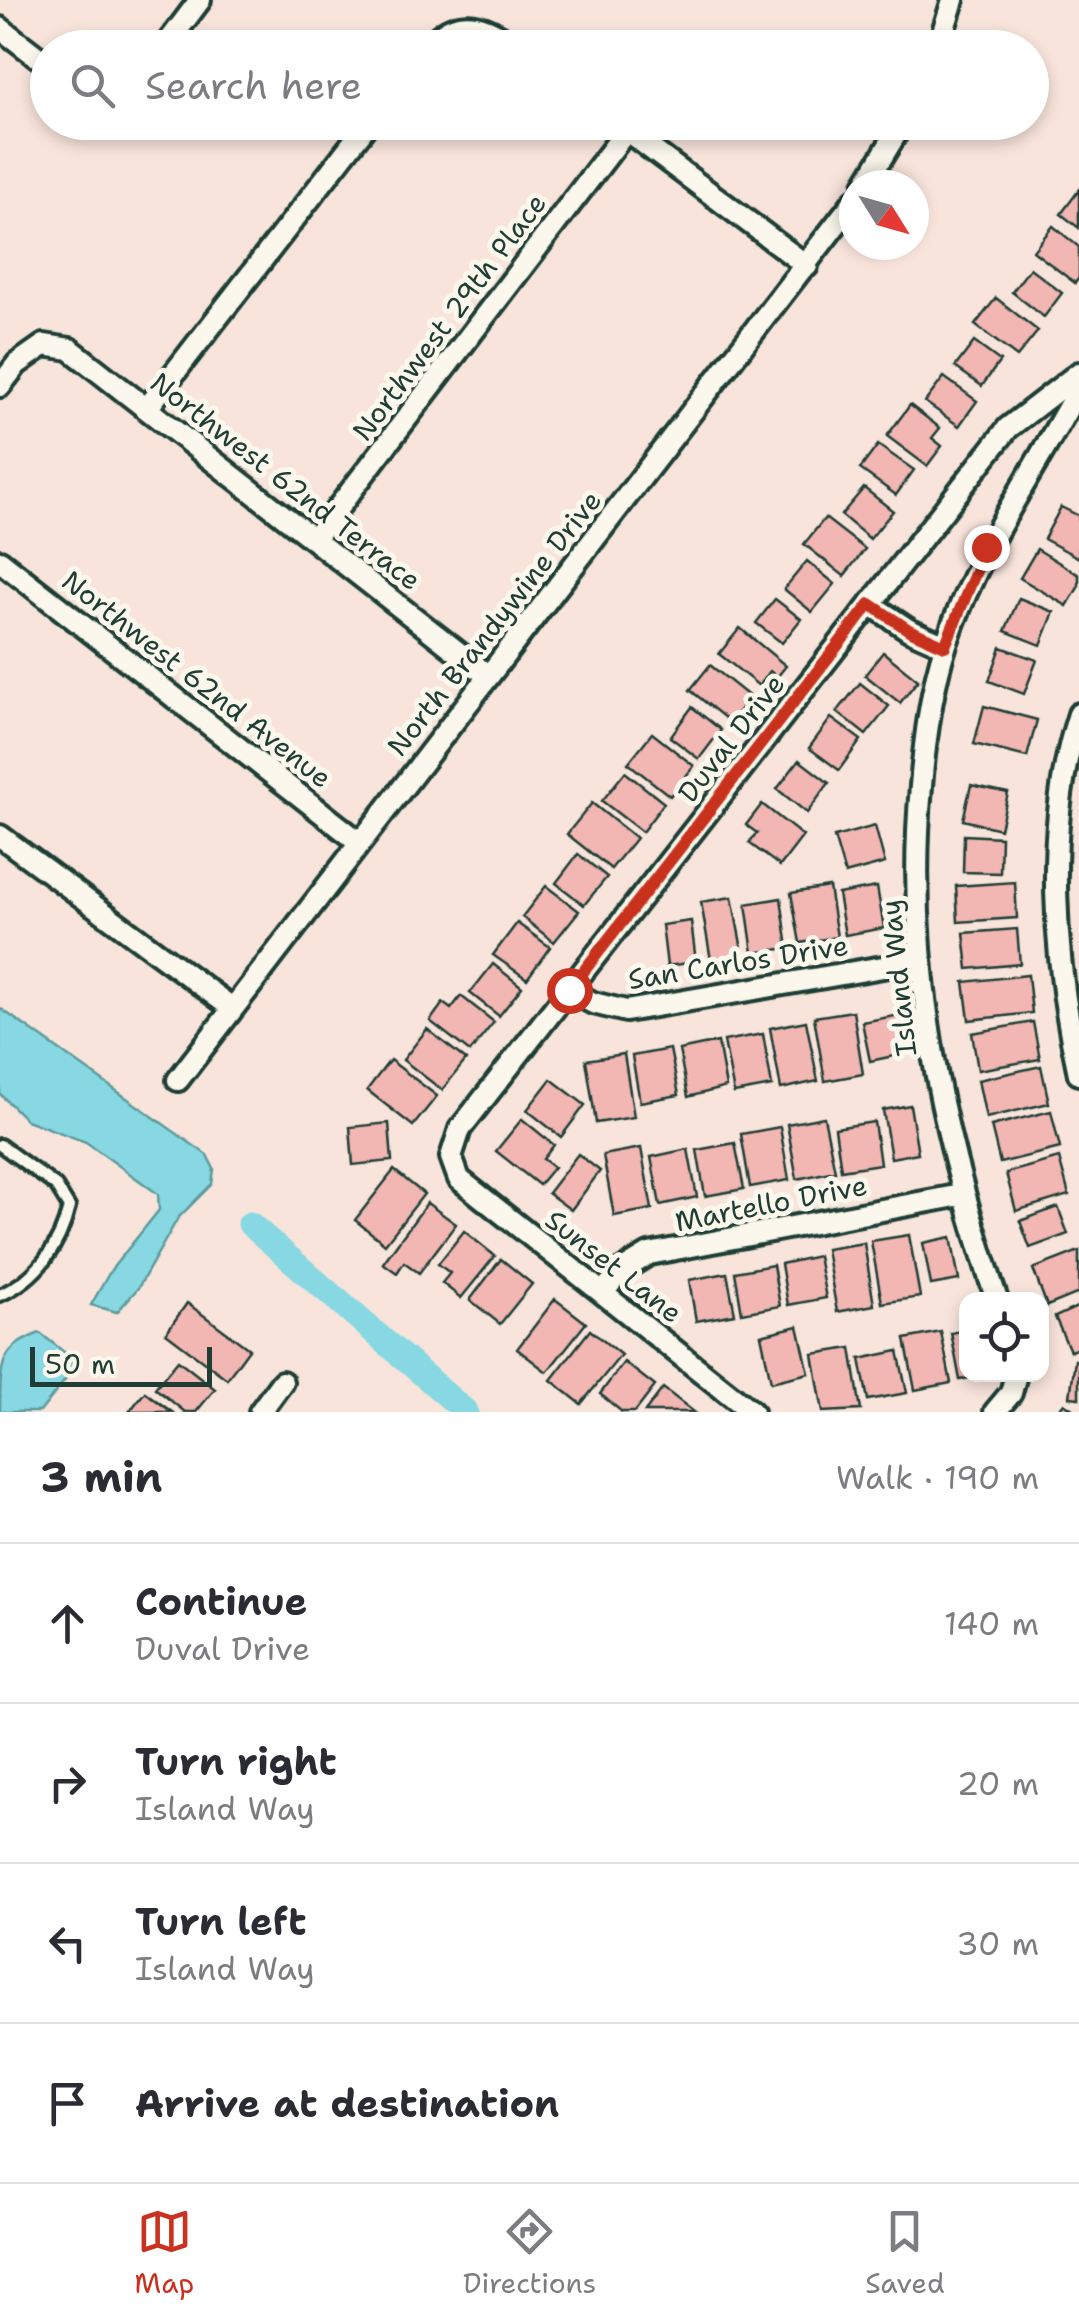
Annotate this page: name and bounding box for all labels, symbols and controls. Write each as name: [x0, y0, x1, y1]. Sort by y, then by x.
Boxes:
search box: [30, 30, 1049, 140]
icon: search: [65, 58, 120, 113]
text: Search here: [145, 60, 362, 111]
north arrow: [839, 170, 929, 260]
street label: Northwest 29th Place: [343, 185, 555, 449]
street label: Northwest 62nd Terrace: [143, 363, 429, 599]
street label: North Brandywine Drive: [378, 482, 610, 764]
route end: [964, 525, 1010, 571]
street label: Northwest 62nd Avenue: [54, 562, 340, 796]
street label: Duval Drive: [669, 666, 793, 810]
street label: Island Way: [871, 898, 925, 1058]
street label: San Carlos Drive: [625, 926, 851, 998]
route start: [547, 968, 593, 1014]
street label: Martello Drive: [672, 1166, 870, 1240]
street label: Sunset Lane: [538, 1201, 690, 1331]
map controls: [959, 1292, 1049, 1382]
button: locate: [959, 1292, 1049, 1382]
scale bar: [30, 1342, 212, 1386]
text: 50 m: [45, 1345, 115, 1383]
text: 3 min: [40, 1449, 162, 1505]
text: Walk · 190 m: [836, 1456, 1039, 1499]
text: Continue: [135, 1576, 307, 1627]
icon: ahead: [40, 1596, 95, 1651]
text: 140 m: [944, 1602, 1039, 1645]
text: Duval Drive: [135, 1627, 310, 1670]
text: Turn right: [135, 1736, 337, 1787]
icon: right: [40, 1756, 95, 1811]
text: 20 m: [957, 1762, 1039, 1805]
text: Island Way: [135, 1787, 315, 1830]
text: Turn left: [135, 1896, 307, 1947]
icon: left: [40, 1916, 95, 1971]
text: 30 m: [956, 1922, 1039, 1965]
text: Island Way: [135, 1947, 315, 1990]
icon: arrive: [40, 2076, 95, 2131]
text: Arrive at destination: [135, 2078, 559, 2129]
tab: Map: [134, 2204, 194, 2302]
tab: Directions: [463, 2204, 596, 2302]
tab: Saved: [865, 2204, 945, 2302]

